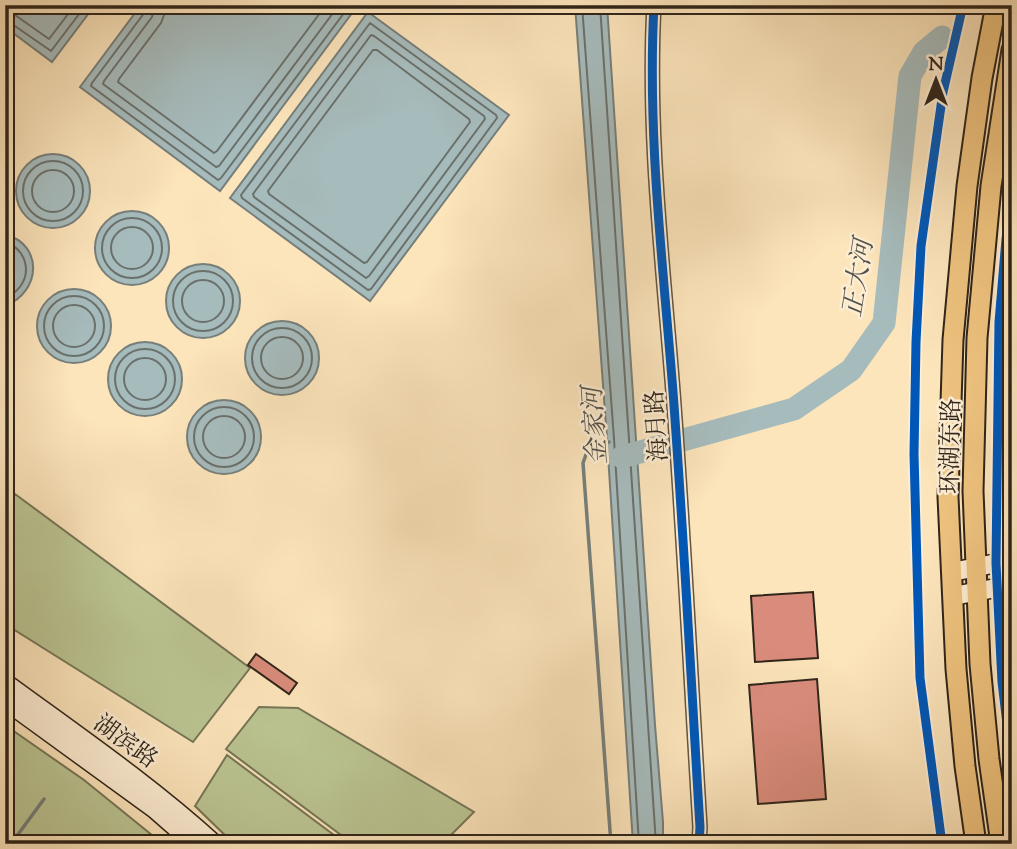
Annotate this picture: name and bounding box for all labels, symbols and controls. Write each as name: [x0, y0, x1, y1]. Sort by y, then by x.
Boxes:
north arrow: [902, 46, 972, 116]
text: N: [928, 52, 944, 79]
water label: 正大河: [835, 233, 884, 320]
water label: 金家河: [575, 382, 618, 466]
street label: 海月路: [639, 389, 677, 463]
street label: 环湖东路: [934, 398, 970, 494]
street label: 湖滨路: [86, 708, 164, 778]

